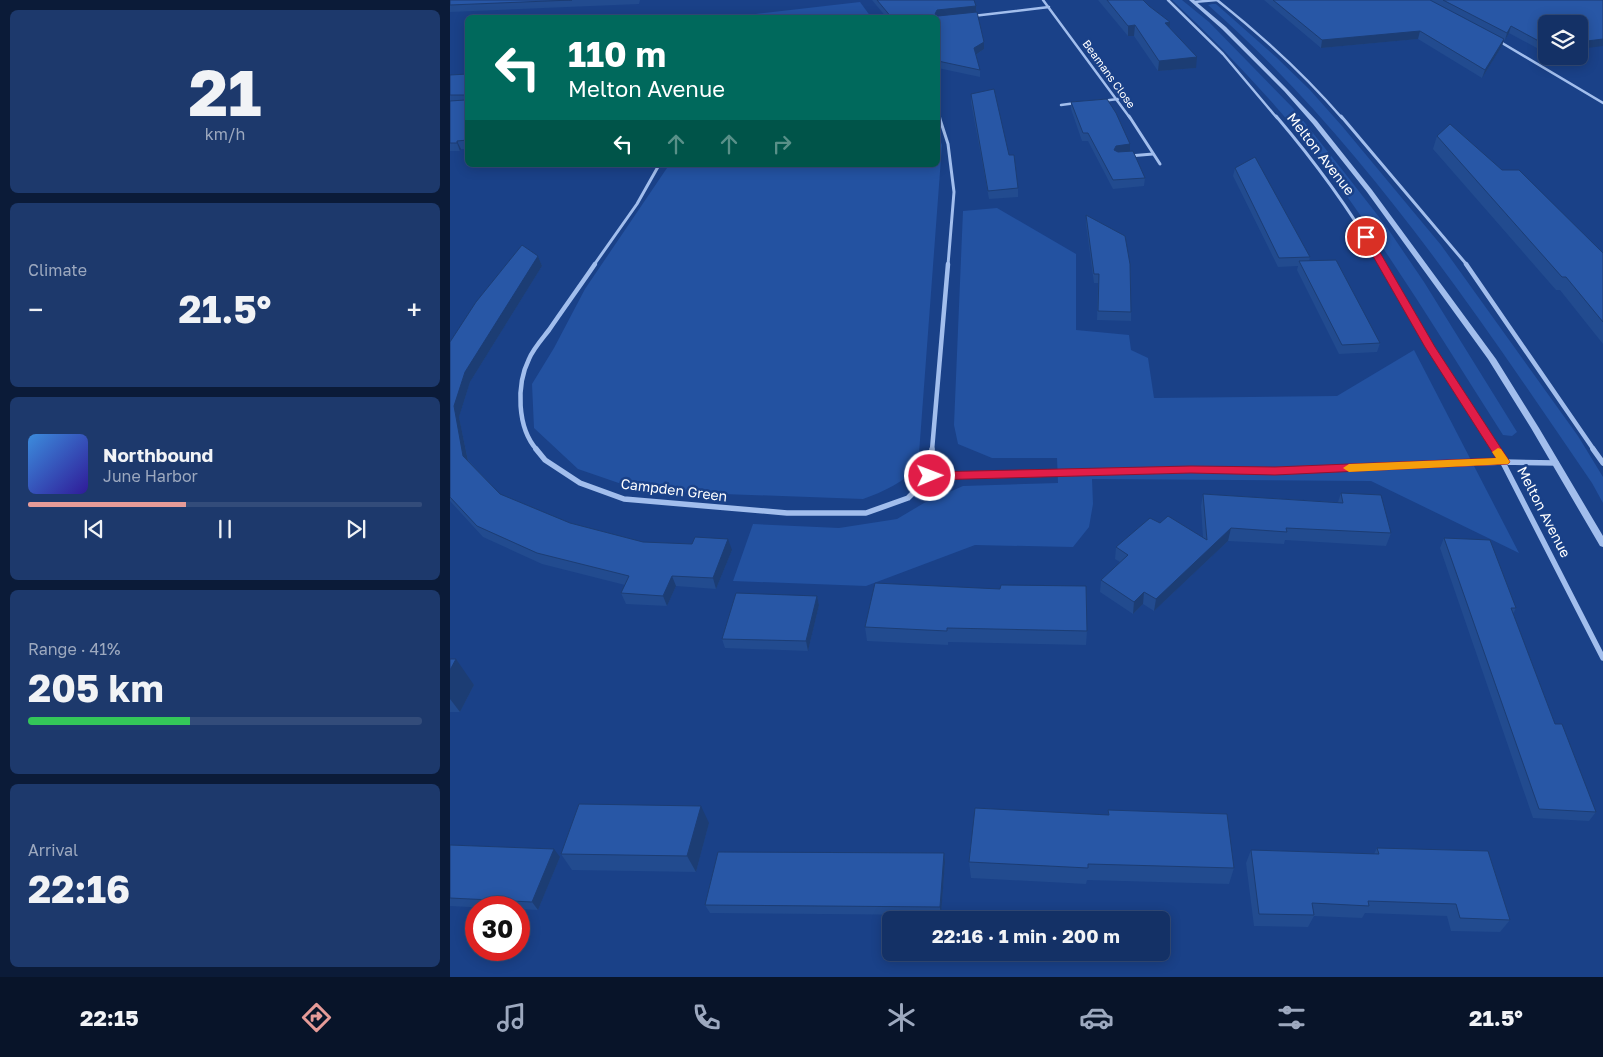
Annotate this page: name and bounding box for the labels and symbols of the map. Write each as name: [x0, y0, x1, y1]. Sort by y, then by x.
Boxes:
street label: Beamans Close: [1080, 37, 1138, 110]
street label: Melton Avenue: [1284, 109, 1359, 198]
pin: [1345, 216, 1387, 258]
position arrow: [903, 449, 955, 501]
street label: Melton Avenue: [1514, 463, 1575, 560]
street label: Campden Green: [620, 475, 728, 504]
speed limit sign: 30: [465, 896, 530, 961]

